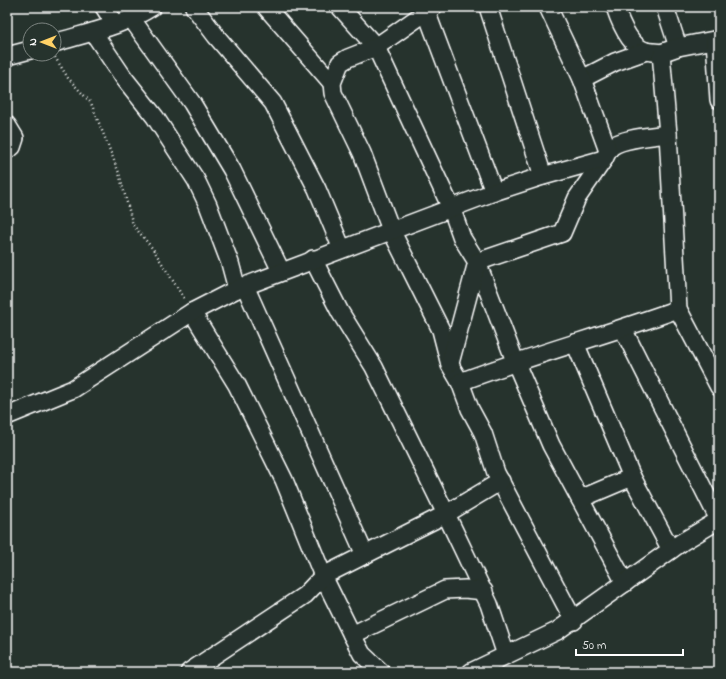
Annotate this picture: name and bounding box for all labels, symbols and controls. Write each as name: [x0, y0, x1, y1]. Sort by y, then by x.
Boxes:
north arrow: [22, 22, 62, 62]
text: N: [25, 38, 41, 46]
scale bar: [576, 631, 683, 657]
text: 50 m: [582, 637, 606, 655]

